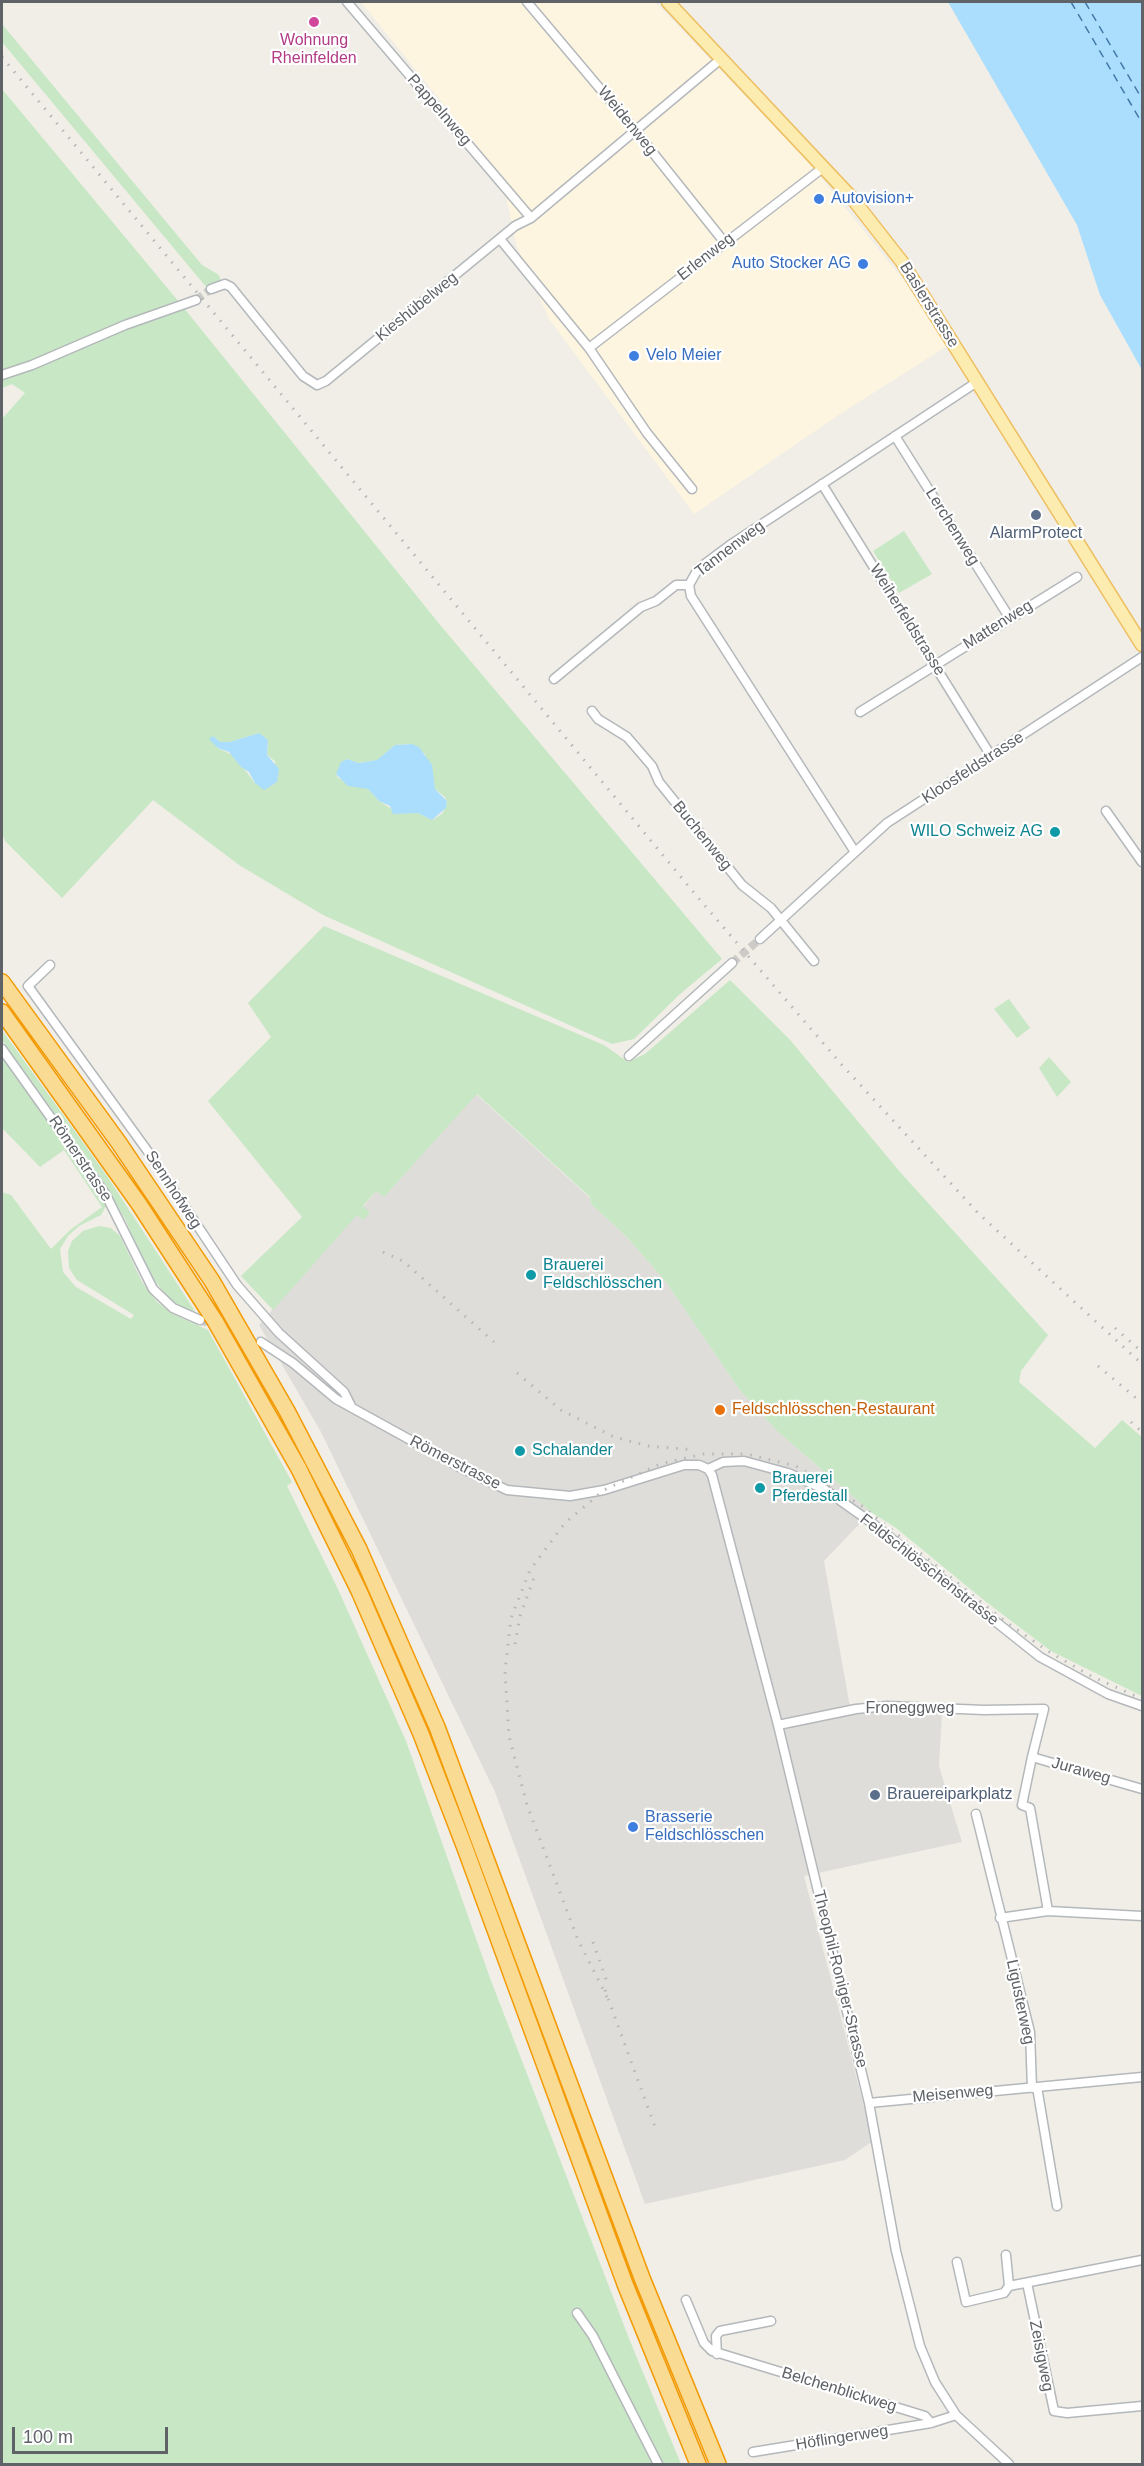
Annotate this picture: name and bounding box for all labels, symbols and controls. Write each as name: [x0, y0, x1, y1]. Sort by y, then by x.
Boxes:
marker: Wohnung Rheinfelden: [307, 15, 321, 29]
place label: Wohnung Rheinfelden: [271, 31, 357, 69]
street label: Pappelnweg: [403, 70, 475, 150]
street label: Weidenweg: [593, 83, 661, 159]
place label: Autovision+: [831, 189, 914, 209]
marker: Autovision+: [812, 192, 826, 206]
street label: Erlenweg: [674, 229, 738, 285]
place label: Auto Stocker AG: [732, 254, 851, 274]
marker: Auto Stocker AG: [856, 257, 870, 271]
street label: Baslerstrasse: [895, 259, 963, 351]
street label: Kieshübelweg: [372, 268, 462, 346]
place label: Velo Meier: [646, 346, 722, 366]
marker: Velo Meier: [627, 349, 641, 363]
street label: Lerchenweg: [921, 485, 983, 569]
marker: AlarmProtect: [1029, 508, 1043, 522]
street label: Tannenweg: [692, 517, 768, 581]
place label: AlarmProtect: [990, 524, 1082, 544]
street label: Weiherfeldstrasse: [865, 561, 949, 679]
street label: Mattenweg: [960, 596, 1036, 654]
street label: Kloosfeldstrasse: [919, 728, 1027, 808]
street label: Buchenweg: [668, 797, 736, 875]
place label: WILO Schweiz AG: [911, 822, 1043, 842]
marker: WILO Schweiz AG: [1048, 825, 1062, 839]
street label: Römerstrasse: [44, 1112, 116, 1206]
street label: Sennhofweg: [141, 1147, 205, 1233]
place label: Brauerei Feldschlösschen: [543, 1256, 662, 1294]
marker: Brauerei Feldschlösschen: [524, 1268, 538, 1282]
place label: Feldschlösschen-Restaurant: [732, 1400, 935, 1420]
marker: Feldschlösschen-Restaurant: [713, 1403, 727, 1417]
street label: Römerstrasse: [406, 1432, 504, 1494]
place label: Schalander: [532, 1441, 613, 1461]
marker: Schalander: [513, 1444, 527, 1458]
place label: Brauerei Pferdestall: [772, 1469, 848, 1507]
marker: Brauerei Pferdestall: [753, 1481, 767, 1495]
street label: Feldschlösschenstrasse: [856, 1510, 1002, 1630]
street label: Froneggweg: [866, 1699, 954, 1719]
street label: Juraweg: [1049, 1753, 1113, 1789]
place label: Brauereiparkplatz: [887, 1785, 1012, 1805]
marker: Brauereiparkplatz: [868, 1788, 882, 1802]
place label: Brasserie Feldschlösschen: [645, 1808, 764, 1846]
marker: Brasserie Feldschlösschen: [626, 1820, 640, 1834]
street label: Theophil-Roniger-Strasse: [809, 1888, 871, 2070]
street label: Ligusterweg: [1002, 1958, 1038, 2046]
street label: Meisenweg: [912, 2081, 994, 2107]
street label: Zeisigweg: [1025, 2319, 1057, 2393]
street label: Belchenblickweg: [779, 2363, 899, 2417]
scale bar: [15, 2415, 171, 2453]
street label: Höflingerweg: [794, 2421, 890, 2455]
text: 100 m: [23, 2427, 73, 2447]

